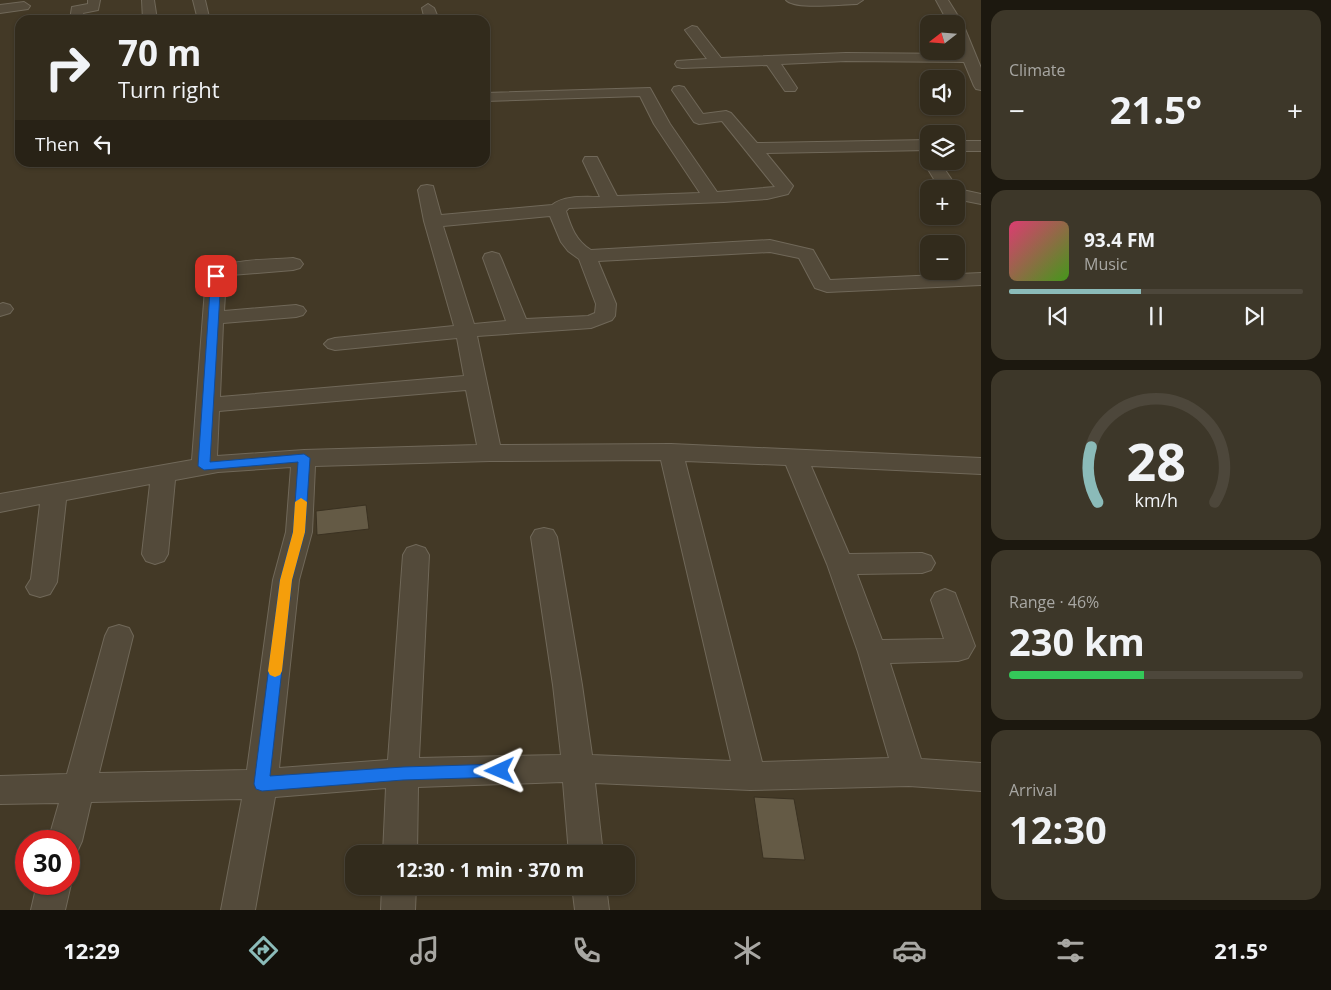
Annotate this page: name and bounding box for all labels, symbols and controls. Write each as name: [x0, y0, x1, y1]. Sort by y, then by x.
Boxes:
north arrow: [920, 15, 965, 60]
map controls: [920, 15, 965, 280]
text: 70 m: [118, 29, 201, 76]
icon: right: [35, 35, 100, 100]
text: Climate: [1009, 59, 1066, 81]
button: sound: [920, 70, 965, 115]
text: Turn right: [118, 74, 220, 104]
text: 21.5°: [1110, 83, 1202, 135]
text: −: [1009, 91, 1025, 129]
text: +: [1287, 91, 1303, 129]
button: layers: [920, 125, 965, 170]
icon: left: [89, 130, 117, 158]
text: Then: [35, 131, 79, 157]
button: +: [920, 180, 965, 225]
text: 93.4 FM: [1084, 227, 1155, 253]
button: −: [920, 235, 965, 280]
text: Music: [1084, 253, 1128, 275]
pin: [195, 255, 237, 297]
icon: arrive: [202, 262, 230, 290]
icon: previous: [1044, 302, 1072, 330]
icon: pause: [1142, 302, 1170, 330]
icon: next: [1240, 302, 1268, 330]
text: 28: [1126, 425, 1186, 496]
text: km/h: [1134, 488, 1178, 512]
text: Range · 46%: [1009, 591, 1099, 613]
text: 230 km: [1009, 615, 1145, 667]
position arrow: [473, 744, 525, 796]
text: Arrival: [1009, 779, 1057, 801]
text: 12:30: [1009, 803, 1107, 855]
speed limit sign: 30: [15, 830, 80, 895]
text: 12:30 · 1 min · 370 m: [396, 857, 584, 883]
icon: directions: [246, 933, 281, 968]
icon: music: [407, 933, 442, 968]
icon: phone: [569, 933, 604, 968]
icon: climate: [730, 933, 765, 968]
icon: car: [892, 933, 927, 968]
icon: filters: [1053, 933, 1088, 968]
text: 12:29: [63, 935, 120, 965]
text: 21.5°: [1214, 935, 1268, 965]

